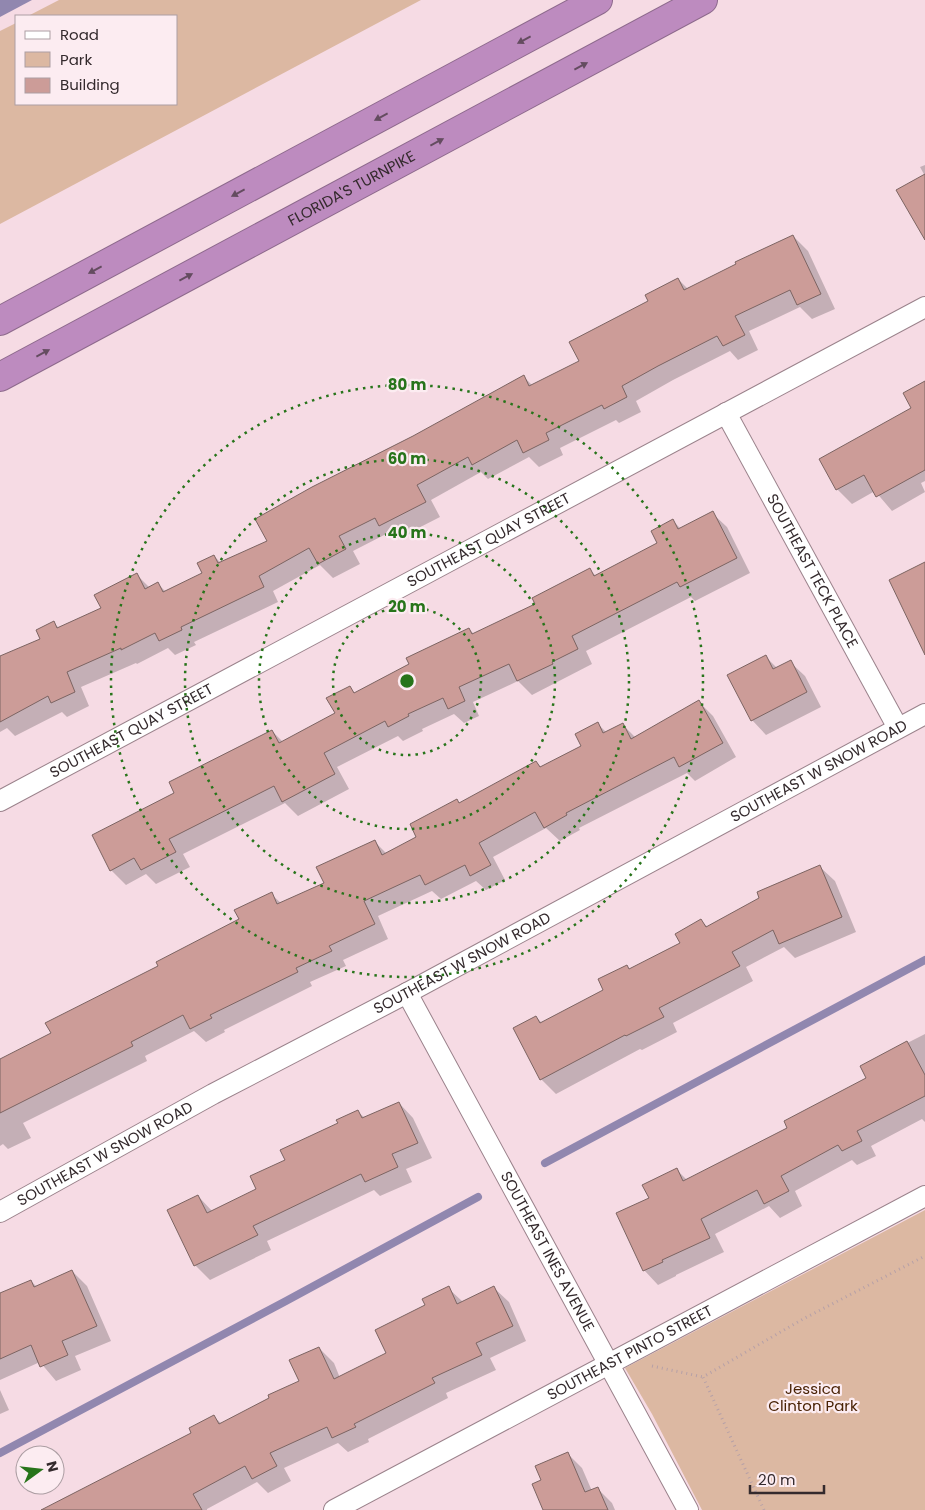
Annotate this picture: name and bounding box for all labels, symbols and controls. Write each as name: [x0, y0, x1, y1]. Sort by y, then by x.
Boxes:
legend: [15, 15, 178, 105]
text: Road: [60, 24, 99, 45]
one-way arrow: [518, 35, 531, 44]
text: Park: [60, 49, 92, 70]
one-way arrow: [574, 61, 587, 70]
text: Building: [60, 74, 120, 95]
one-way arrow: [375, 112, 388, 121]
one-way arrow: [430, 138, 445, 146]
street label: FLORIDA'S TURNPIKE: [284, 145, 419, 231]
one-way arrow: [231, 189, 245, 198]
one-way arrow: [88, 266, 102, 274]
one-way arrow: [179, 273, 194, 281]
one-way arrow: [36, 349, 50, 358]
text: 80 m: [388, 374, 426, 395]
text: 60 m: [388, 448, 426, 469]
street label: SOUTHEAST QUAY STREET: [403, 487, 574, 592]
street label: SOUTHEAST TECK PLACE: [762, 490, 863, 652]
text: 40 m: [387, 522, 427, 543]
text: 20 m: [388, 596, 426, 617]
centre of rings: [398, 672, 416, 690]
street label: SOUTHEAST QUAY STREET: [46, 678, 217, 783]
street label: SOUTHEAST W SNOW ROAD: [726, 715, 911, 827]
street label: SOUTHEAST W SNOW ROAD: [370, 907, 554, 1019]
street label: SOUTHEAST W SNOW ROAD: [13, 1096, 196, 1211]
street label: SOUTHEAST INES AVENUE: [496, 1167, 600, 1335]
street label: SOUTHEAST PINTO STREET: [543, 1300, 716, 1405]
park label: Jessica Clinton Park: [768, 1378, 858, 1416]
north arrow: [15, 1445, 65, 1495]
text: N: [42, 1459, 64, 1474]
scale bar: [750, 1462, 824, 1494]
text: 20 m: [758, 1469, 796, 1490]

